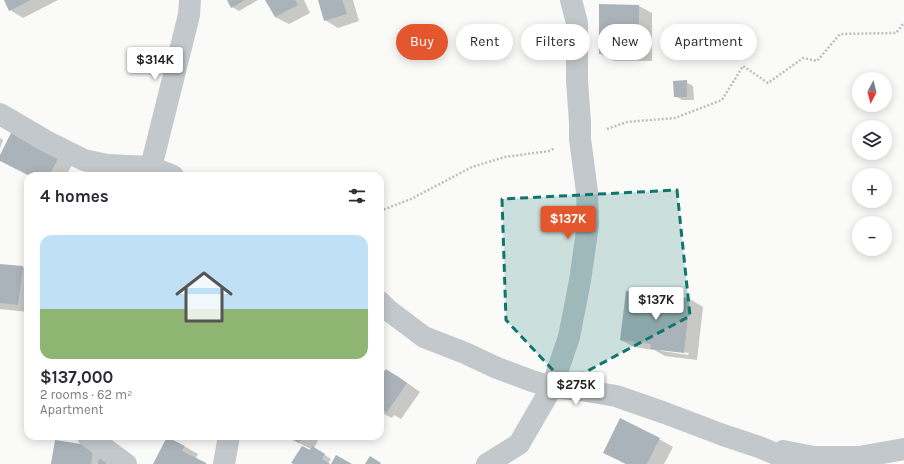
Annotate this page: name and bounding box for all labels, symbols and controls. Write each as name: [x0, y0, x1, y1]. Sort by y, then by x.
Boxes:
chip: Buy: [396, 24, 448, 60]
chip: Rent: [456, 24, 513, 60]
chip: Filters: [521, 24, 590, 60]
chip: New: [598, 24, 652, 60]
chip: Apartment: [660, 24, 757, 60]
pin: $314K: [127, 47, 183, 81]
text: $314K: [136, 52, 174, 67]
north arrow: [852, 72, 892, 112]
map controls: [852, 72, 892, 256]
button: layers: [852, 120, 892, 160]
button: +: [852, 168, 892, 208]
icon: filters: [346, 185, 368, 207]
text: 4 homes: [40, 186, 109, 206]
pin: $137K: [540, 206, 596, 240]
text: $137K: [550, 211, 586, 226]
button: −: [852, 216, 892, 256]
icon: home: [168, 261, 240, 333]
pin: $137K: [628, 287, 684, 321]
text: $137K: [638, 292, 674, 307]
text: $137,000: [40, 367, 113, 387]
pin: $275K: [548, 372, 604, 406]
text: $275K: [556, 377, 596, 392]
text: 2 rooms · 62 m²: [40, 387, 132, 402]
text: Apartment: [40, 402, 103, 417]

